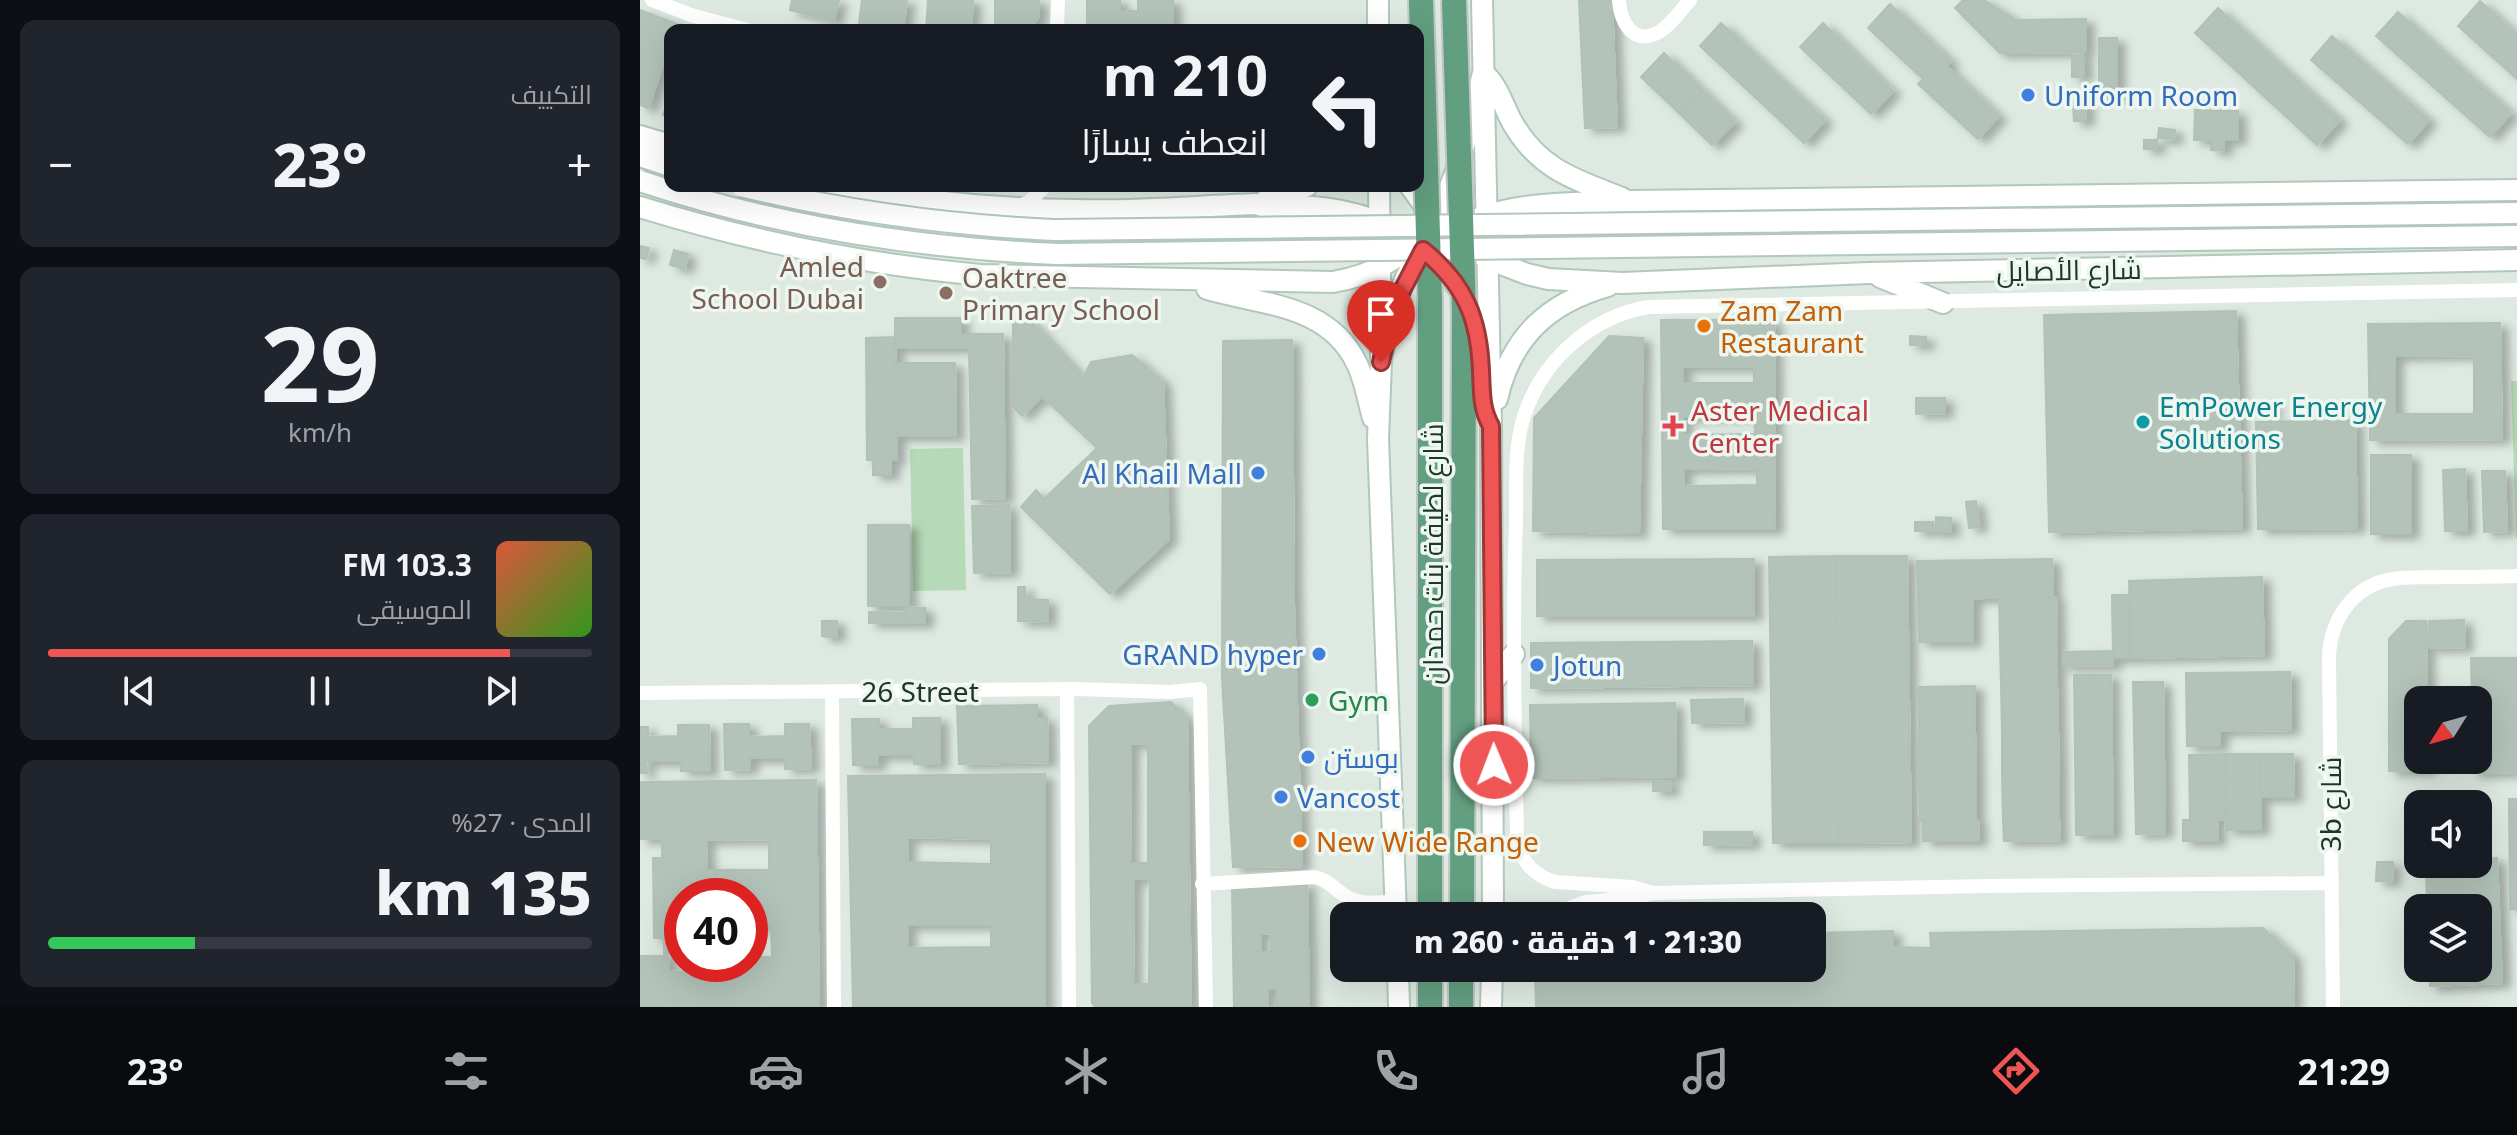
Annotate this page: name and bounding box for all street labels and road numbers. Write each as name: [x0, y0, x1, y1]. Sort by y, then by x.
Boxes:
street label: شارع الأصايل: [1996, 249, 2142, 290]
street label: شارع لطيفة بنت حمدان: [1413, 423, 1452, 685]
street label: 26 Street: [861, 672, 979, 710]
street label: 3b شارع: [2311, 757, 2350, 851]

